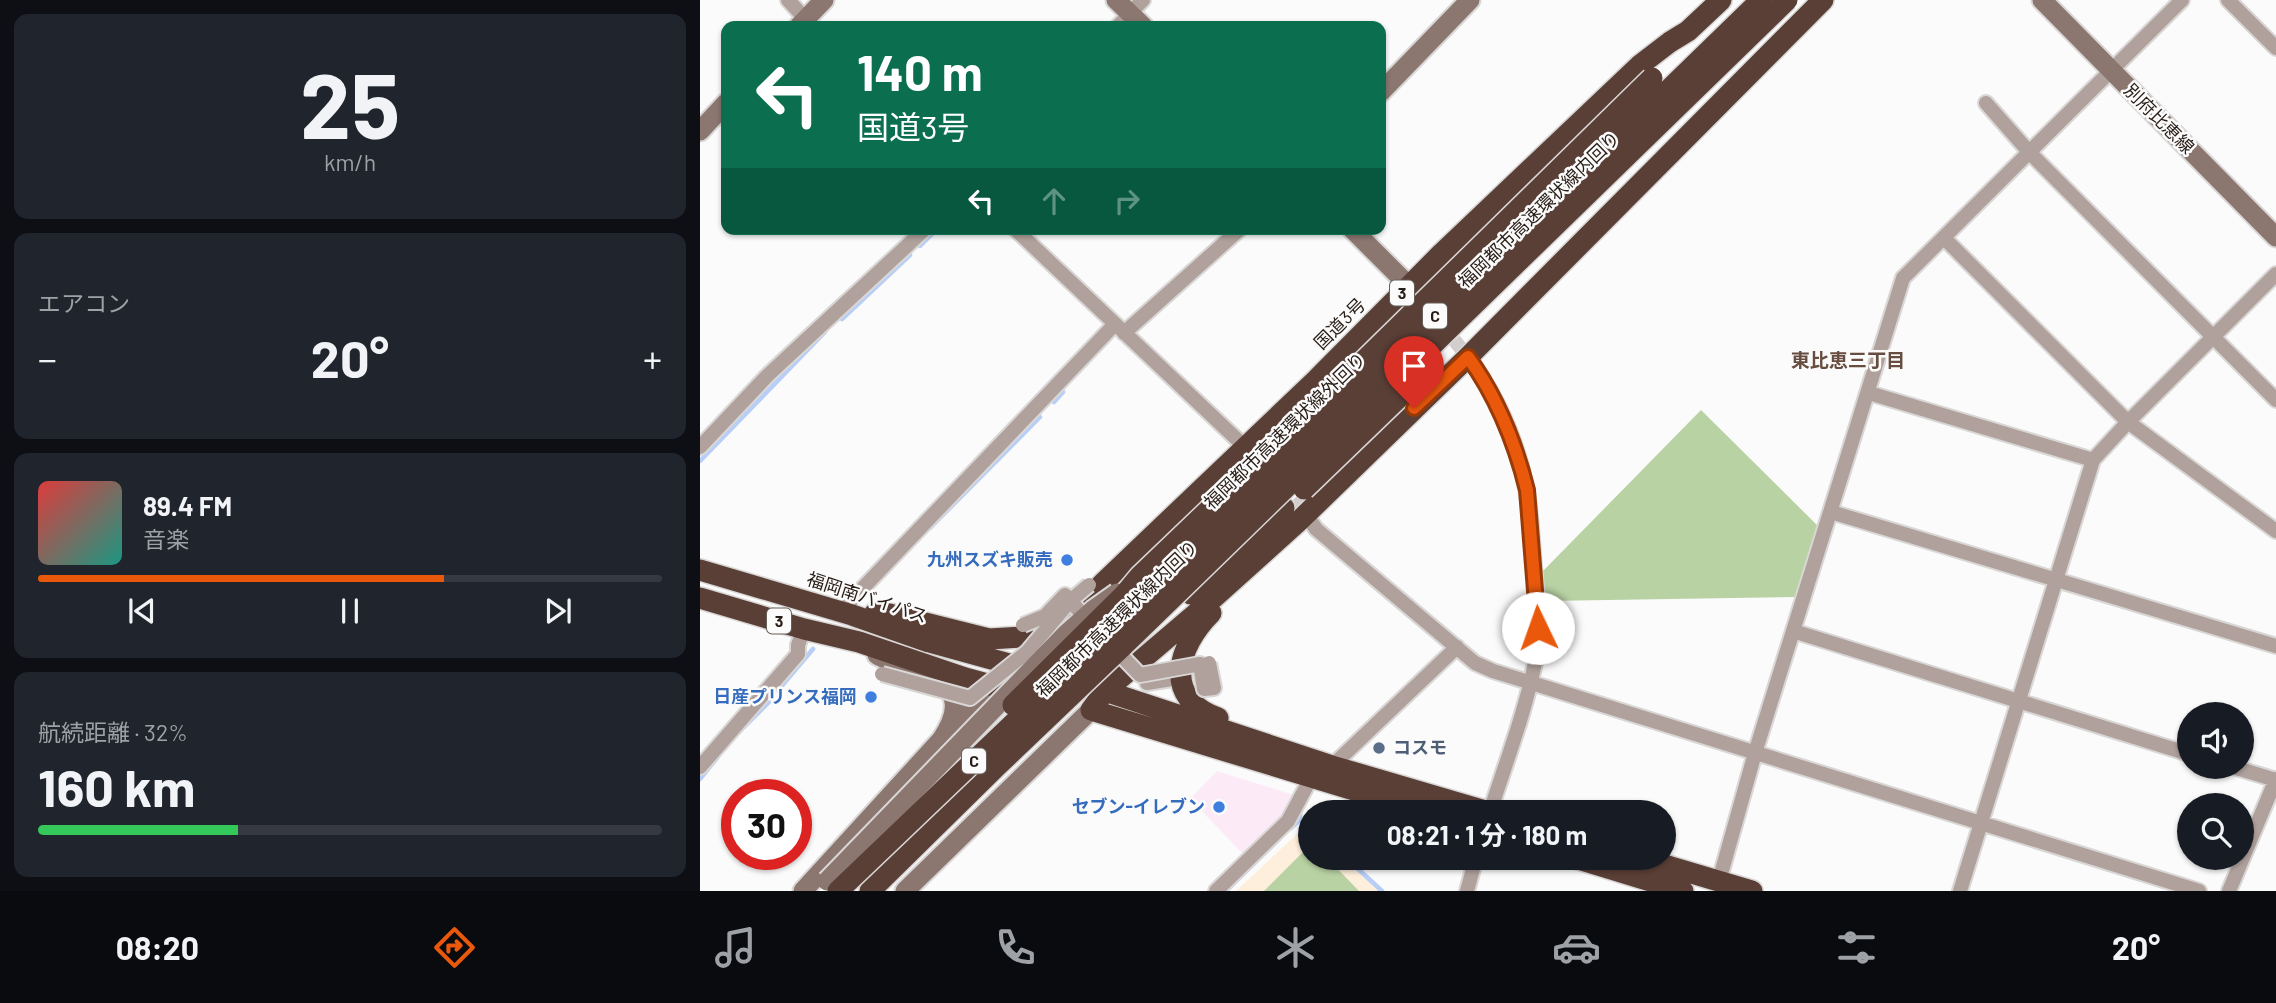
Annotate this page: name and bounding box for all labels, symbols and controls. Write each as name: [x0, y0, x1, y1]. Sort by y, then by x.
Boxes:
text: 140 m: [857, 42, 983, 101]
text: 25: [300, 48, 400, 157]
icon: left: [742, 49, 833, 140]
street label: 別府比恵線: [2120, 79, 2199, 158]
text: 国道3号: [857, 107, 969, 145]
street label: 福岡都市高速環状線内回り: [1453, 126, 1624, 292]
text: km/h: [324, 148, 376, 176]
icon: left: [962, 182, 1000, 220]
icon: ahead: [1035, 182, 1073, 220]
icon: right: [1108, 182, 1146, 220]
road number: 3: [1390, 280, 1414, 306]
text: エアコン: [38, 289, 130, 317]
street label: 国道3号: [1309, 293, 1369, 353]
road number: C: [1423, 304, 1447, 328]
text: 20°: [311, 326, 389, 388]
text: −: [38, 335, 57, 381]
text: +: [643, 335, 662, 381]
pin: [1384, 336, 1444, 408]
street label: 福岡都市高速環状線外回り: [1199, 347, 1370, 513]
icon: arrive: [1395, 347, 1433, 385]
district label: 東比恵三丁目: [1791, 348, 1905, 371]
text: 89.4 FM: [143, 490, 232, 521]
text: 音楽: [143, 525, 189, 553]
street label: 福岡都市高速環状線内回り: [1031, 535, 1202, 701]
place label: 九州スズキ販売: [927, 548, 1053, 570]
marker: 九州スズキ販売: [1059, 552, 1075, 568]
street label: 福岡南バイパス: [804, 567, 930, 627]
position arrow: [1501, 591, 1575, 665]
icon: previous: [123, 592, 161, 630]
icon: pause: [331, 592, 369, 630]
icon: next: [539, 592, 577, 630]
road number: 3: [767, 608, 791, 634]
place label: 日産プリンス福岡: [713, 685, 857, 707]
marker: 日産プリンス福岡: [863, 689, 879, 705]
map controls: [2177, 702, 2254, 870]
button: sound: [2177, 702, 2254, 779]
text: 航続距離 · 32%: [38, 718, 188, 746]
place label: コスモ: [1393, 736, 1447, 758]
marker: コスモ: [1371, 740, 1387, 756]
road number: C: [962, 748, 986, 774]
text: 160 km: [38, 755, 196, 817]
speed limit sign: 30: [721, 779, 812, 870]
button: search: [2177, 793, 2254, 870]
place label: セブン-イレブン: [1072, 795, 1205, 817]
marker: セブン-イレブン: [1211, 799, 1227, 815]
text: 08:21 · 1 分 · 180 m: [1387, 819, 1587, 850]
icon: directions: [430, 923, 479, 972]
icon: music: [711, 923, 760, 972]
icon: phone: [991, 923, 1040, 972]
icon: climate: [1271, 923, 1320, 972]
icon: car: [1552, 923, 1601, 972]
icon: filters: [1832, 923, 1881, 972]
text: 08:20: [116, 928, 199, 966]
text: 20°: [2112, 928, 2160, 966]

